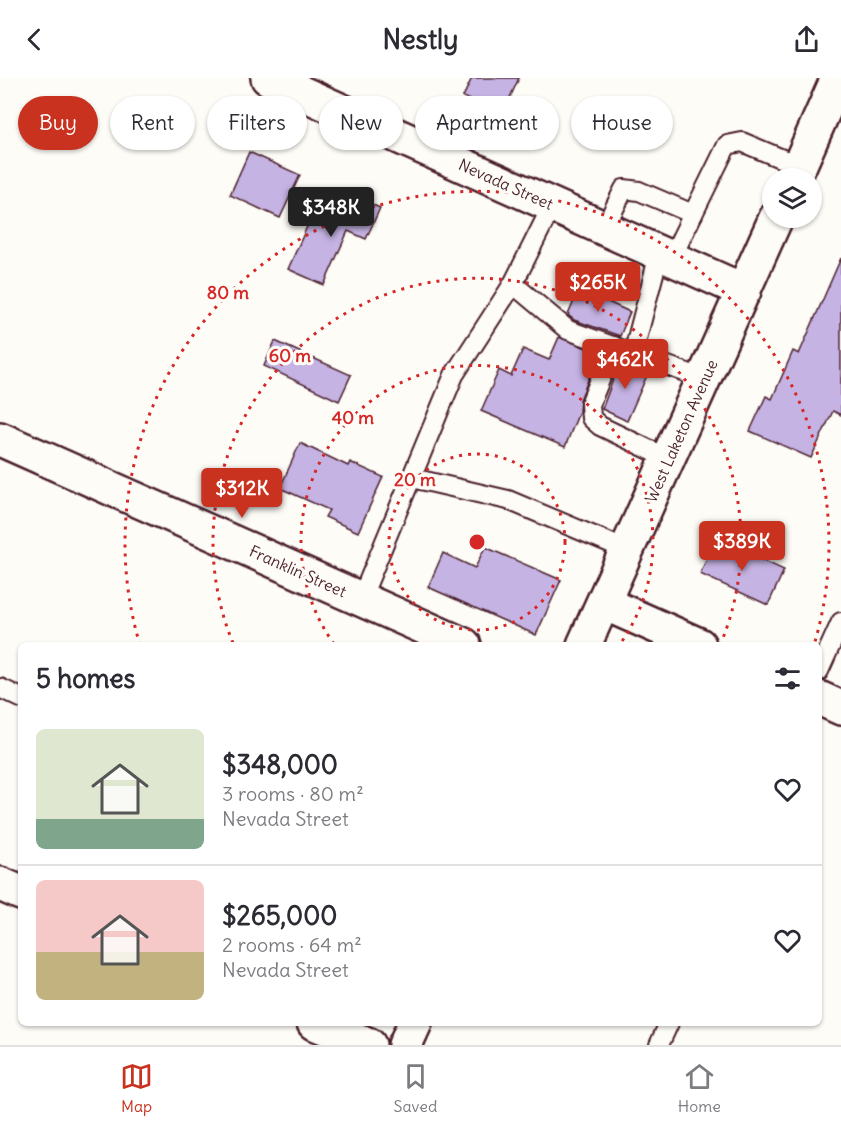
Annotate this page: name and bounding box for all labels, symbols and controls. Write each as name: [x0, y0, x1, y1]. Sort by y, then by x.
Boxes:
text: Nestly: [383, 22, 458, 56]
icon: back: [18, 23, 51, 56]
icon: share: [790, 23, 823, 56]
chip: Buy: [18, 96, 98, 150]
chip: Rent: [110, 96, 195, 150]
chip: Filters: [207, 96, 307, 150]
chip: New: [319, 96, 403, 150]
chip: Apartment: [415, 96, 559, 150]
chip: House: [571, 96, 673, 150]
street label: Nevada Street: [456, 154, 557, 214]
map controls: [762, 168, 822, 228]
button: layers: [762, 168, 822, 228]
pin: $348K: [289, 187, 373, 238]
text: $348K: [302, 194, 360, 219]
pin: $265K: [556, 262, 640, 313]
text: $265K: [569, 269, 627, 294]
text: 80 m: [207, 281, 249, 304]
pin: $462K: [583, 339, 667, 390]
text: 60 m: [269, 344, 311, 367]
text: $462K: [596, 346, 654, 371]
street label: West Laketon Avenue: [640, 356, 722, 506]
text: 40 m: [332, 406, 374, 429]
pin: $312K: [200, 468, 284, 519]
text: 20 m: [394, 468, 436, 491]
text: $312K: [215, 475, 269, 500]
pin: $389K: [700, 521, 784, 572]
text: $389K: [713, 528, 771, 553]
centre of rings: [467, 532, 487, 552]
street label: Franklin Street: [246, 541, 350, 602]
text: 5 homes: [36, 662, 135, 695]
icon: filters: [771, 662, 804, 695]
text: $348,000: [222, 748, 338, 781]
icon: home: [84, 753, 156, 825]
icon: heart: [771, 773, 804, 806]
text: 3 rooms · 80 m²: [222, 781, 364, 806]
text: Nevada Street: [222, 806, 349, 831]
text: $265,000: [222, 899, 337, 932]
icon: home: [84, 904, 156, 976]
icon: heart: [771, 924, 804, 957]
text: 2 rooms · 64 m²: [222, 932, 362, 957]
text: Nevada Street: [222, 957, 349, 982]
tab: Map: [120, 1060, 153, 1116]
tab: Saved: [394, 1060, 437, 1116]
tab: Home: [678, 1060, 721, 1116]

